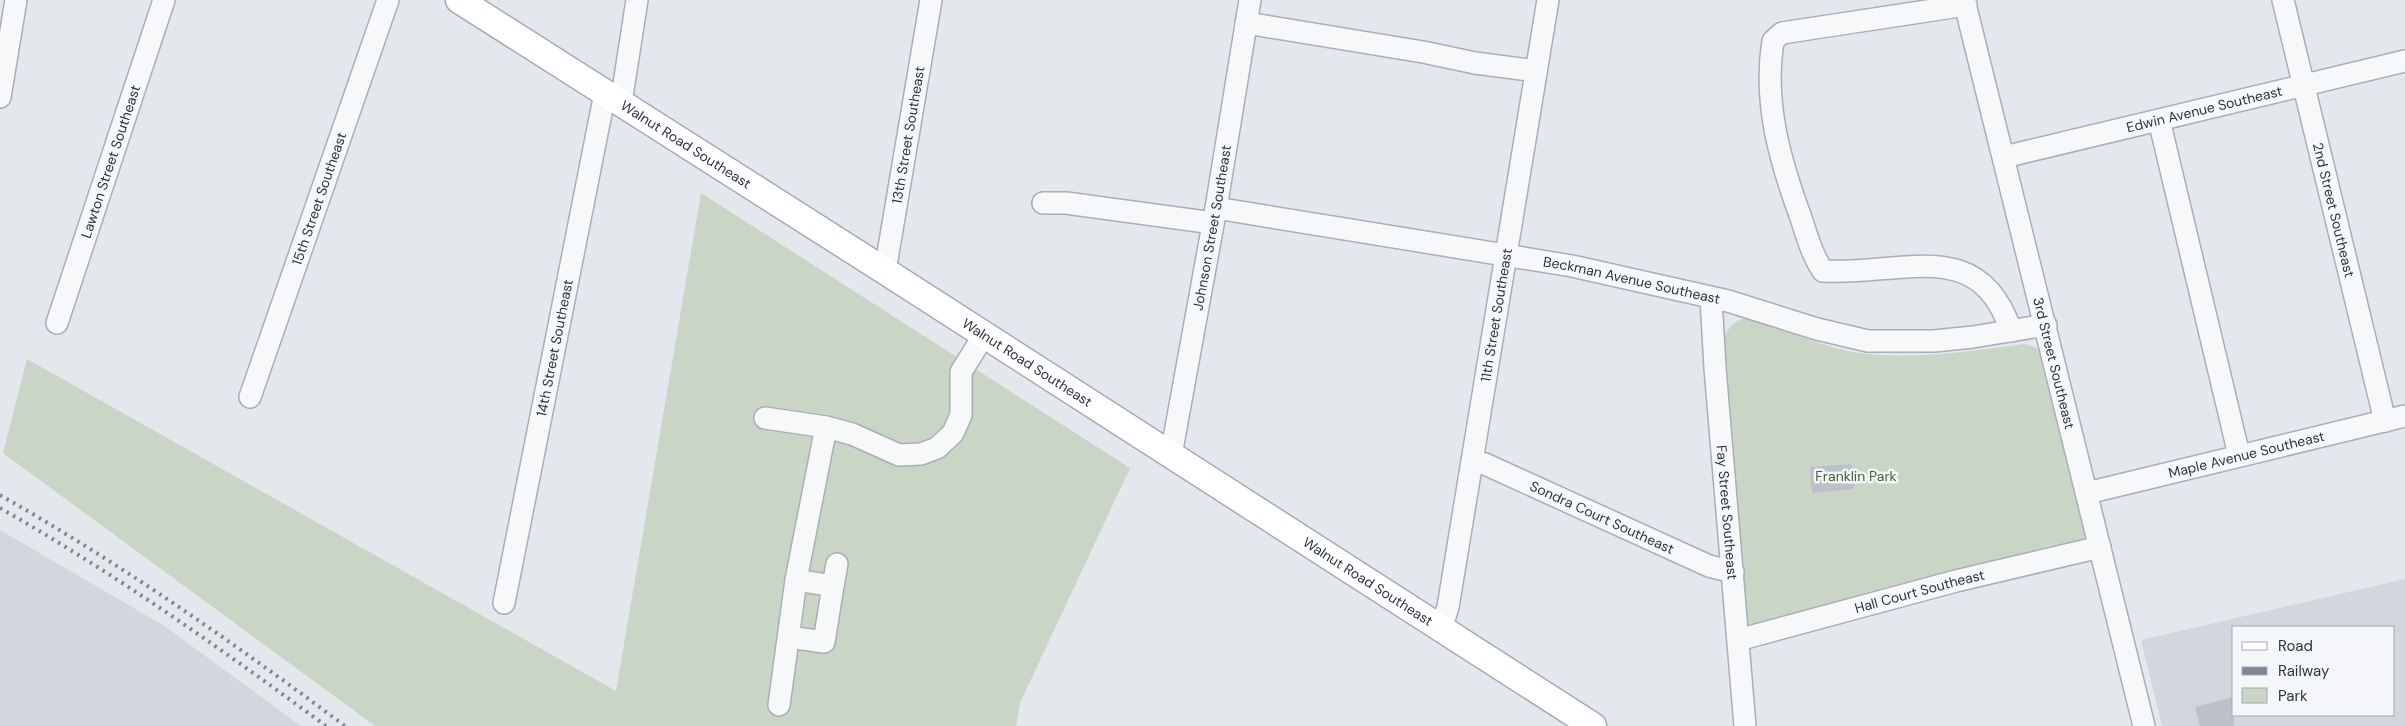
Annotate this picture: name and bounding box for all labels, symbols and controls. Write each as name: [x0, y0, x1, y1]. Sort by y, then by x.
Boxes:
street label: 13th Street Southeast: [888, 65, 929, 205]
street label: Edwin Avenue Southeast: [2125, 82, 2284, 136]
street label: Lawton Street Southeast: [77, 83, 144, 241]
street label: Walnut Road Southeast: [617, 96, 755, 193]
street label: 15th Street Southeast: [288, 130, 350, 267]
street label: 2nd Street Southeast: [2309, 141, 2359, 279]
street label: Johnson Street Southeast: [1189, 144, 1235, 312]
street label: 11th Street Southeast: [1476, 247, 1516, 383]
street label: Beckman Avenue Southeast: [1542, 252, 1722, 308]
street label: 14th Street Southeast: [532, 278, 577, 418]
street label: 3rd Street Southeast: [2029, 295, 2079, 431]
street label: Walnut Road Southeast: [959, 314, 1096, 411]
street label: Maple Avenue Southeast: [2166, 427, 2326, 482]
street label: Fay Street Southeast: [1712, 444, 1742, 581]
park label: Franklin Park: [1815, 467, 1897, 485]
street label: Sondra Court Southeast: [1527, 477, 1677, 558]
street label: Walnut Road Southeast: [1300, 533, 1436, 630]
street label: Hall Court Southeast: [1853, 566, 1986, 617]
legend: [2232, 626, 2395, 716]
text: Road: [2278, 636, 2313, 656]
text: Railway: [2278, 661, 2330, 681]
text: Park: [2278, 686, 2308, 706]

